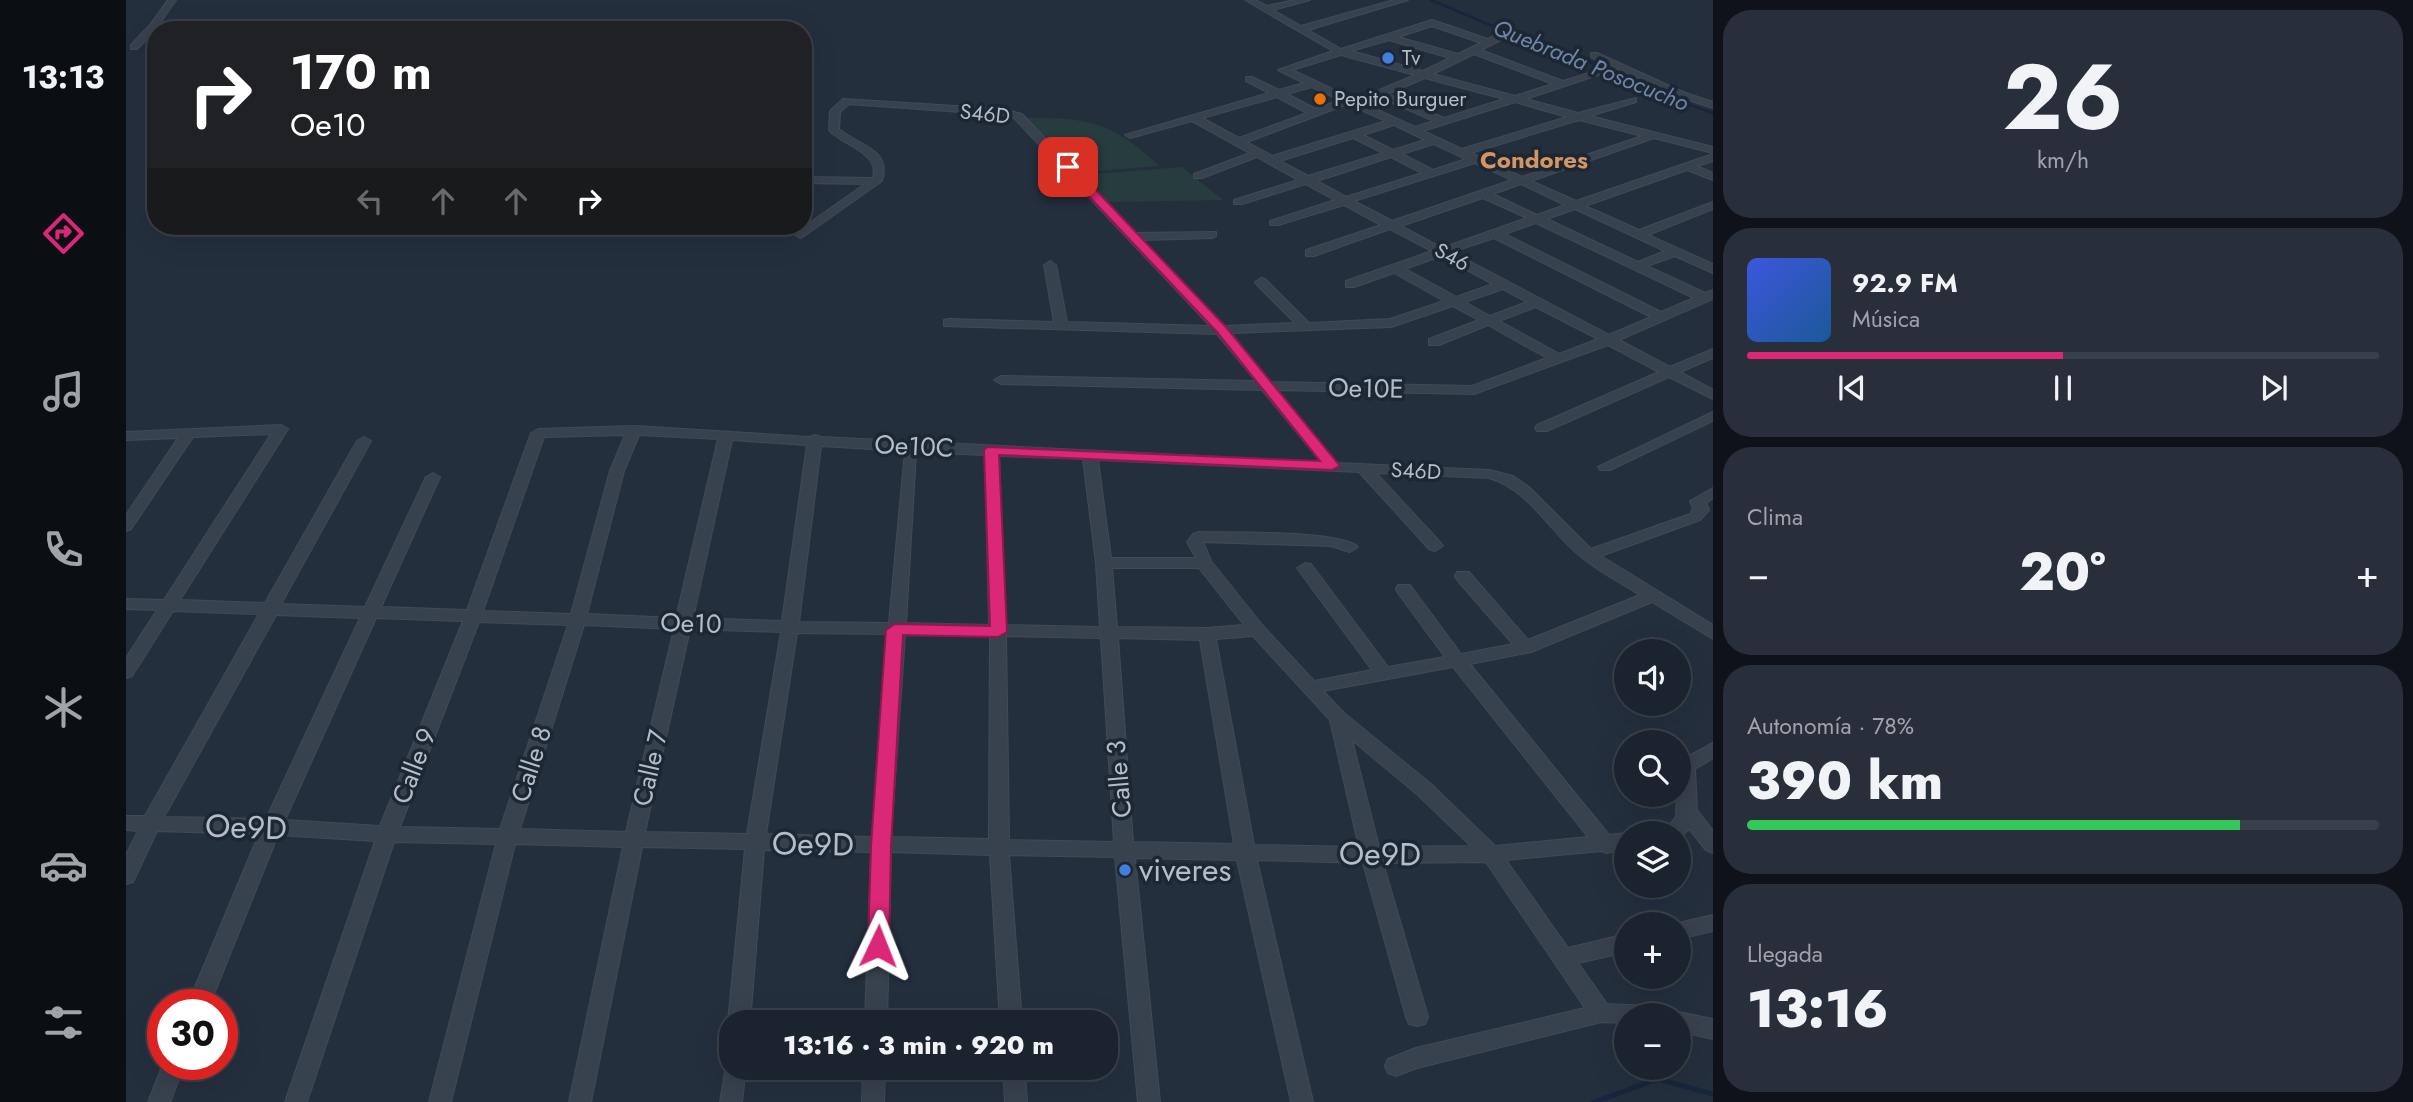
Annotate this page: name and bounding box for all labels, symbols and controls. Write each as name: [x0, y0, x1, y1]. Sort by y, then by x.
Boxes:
water label: Quebrada Posocucho: [1488, 10, 1695, 120]
text: 26: [2003, 32, 2123, 163]
text: 170 m: [290, 37, 432, 107]
place label: Tv: [1402, 43, 1421, 73]
icon: right: [175, 49, 266, 140]
marker: Tv: [1380, 50, 1396, 66]
text: 13:13: [22, 54, 104, 100]
place label: Pepito Burguer: [1334, 84, 1467, 114]
marker: Pepito Burguer: [1312, 91, 1328, 107]
street label: S46D: [958, 96, 1012, 132]
text: Oe10: [290, 102, 365, 148]
pin: [1038, 137, 1098, 197]
district label: Condores: [1480, 142, 1588, 177]
text: km/h: [2037, 143, 2089, 177]
icon: arrive: [1049, 148, 1087, 186]
icon: left: [351, 182, 389, 220]
icon: ahead: [424, 182, 462, 220]
icon: ahead: [497, 182, 535, 220]
icon: right: [570, 182, 608, 220]
icon: directions: [39, 209, 88, 258]
street label: S46: [1429, 235, 1475, 279]
text: 92.9 FM: [1852, 264, 1958, 302]
text: Música: [1852, 302, 1920, 336]
icon: music: [39, 367, 88, 416]
street label: Oe10E: [1328, 368, 1404, 408]
icon: previous: [1833, 369, 1871, 407]
icon: pause: [2044, 369, 2082, 407]
icon: next: [2255, 369, 2293, 407]
street label: Oe10C: [874, 425, 954, 467]
street label: S46D: [1390, 455, 1442, 487]
text: Clima: [1747, 500, 1803, 534]
icon: phone: [39, 525, 88, 574]
text: 20°: [2019, 534, 2106, 610]
text: −: [1747, 546, 1769, 601]
text: +: [2356, 546, 2379, 601]
street label: Oe10: [660, 603, 722, 643]
map controls: [1614, 639, 1691, 1080]
button: sound: [1614, 639, 1691, 716]
icon: climate: [39, 683, 88, 732]
text: Autonomía · 78%: [1747, 709, 1914, 743]
street label: Calle 8: [501, 721, 561, 807]
street label: Calle 9: [382, 723, 446, 809]
street label: Calle 7: [623, 726, 677, 810]
button: search: [1614, 730, 1691, 807]
street label: Calle 3: [1097, 739, 1141, 819]
text: 390 km: [1747, 743, 1943, 819]
street label: Oe9D: [204, 803, 288, 851]
street label: Oe9D: [772, 820, 854, 868]
button: layers: [1614, 821, 1691, 898]
street label: Oe9D: [1339, 830, 1421, 878]
icon: car: [39, 841, 88, 890]
place label: viveres: [1139, 847, 1231, 893]
marker: viveres: [1117, 862, 1133, 878]
position arrow: [841, 909, 915, 983]
button: +: [1614, 912, 1691, 989]
text: Llegada: [1747, 937, 1823, 971]
text: 13:16: [1747, 971, 1889, 1047]
speed limit sign: 30: [147, 989, 238, 1080]
icon: filters: [39, 998, 88, 1047]
button: −: [1614, 1003, 1691, 1080]
text: 13:16 · 3 min · 920 m: [783, 1026, 1054, 1064]

